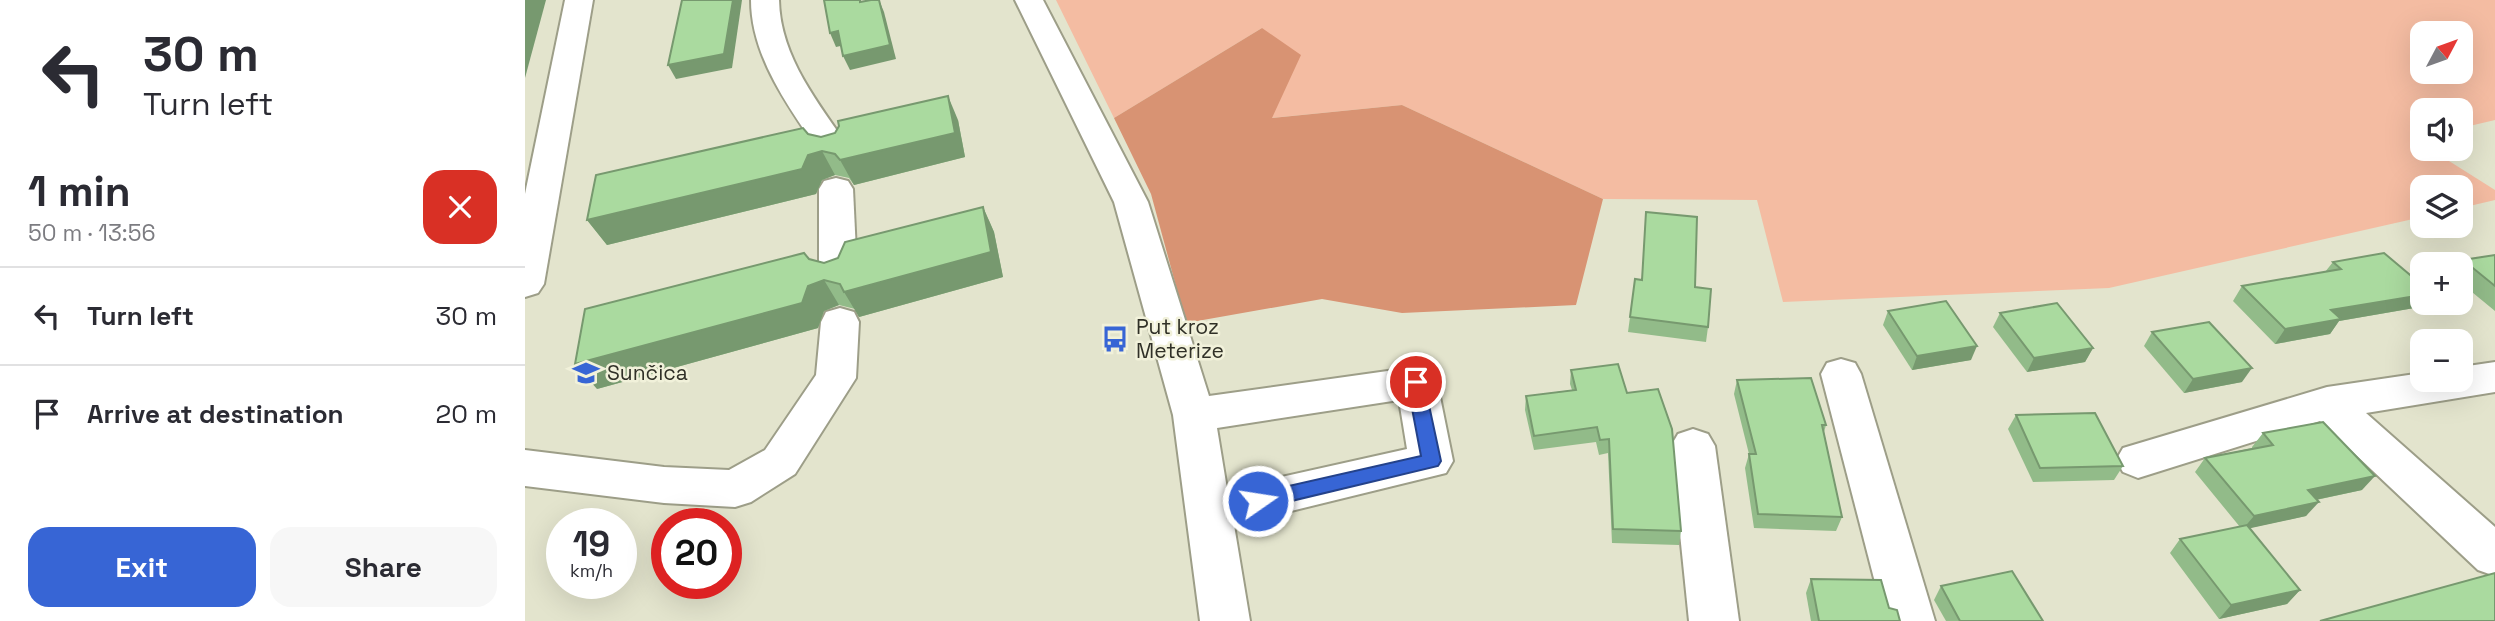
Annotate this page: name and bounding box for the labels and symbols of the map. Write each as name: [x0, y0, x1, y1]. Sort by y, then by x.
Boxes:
north arrow: [2410, 21, 2473, 84]
place label: Put kroz Meterize: [1136, 313, 1224, 364]
bus stop icon: Put kroz Meterize: [1100, 324, 1130, 354]
pin: [1386, 352, 1446, 412]
school or university icon: Sunčica: [571, 358, 601, 388]
place label: Sunčica: [607, 359, 688, 386]
position arrow: [1221, 464, 1295, 538]
speed limit sign: 20: [651, 508, 742, 599]

